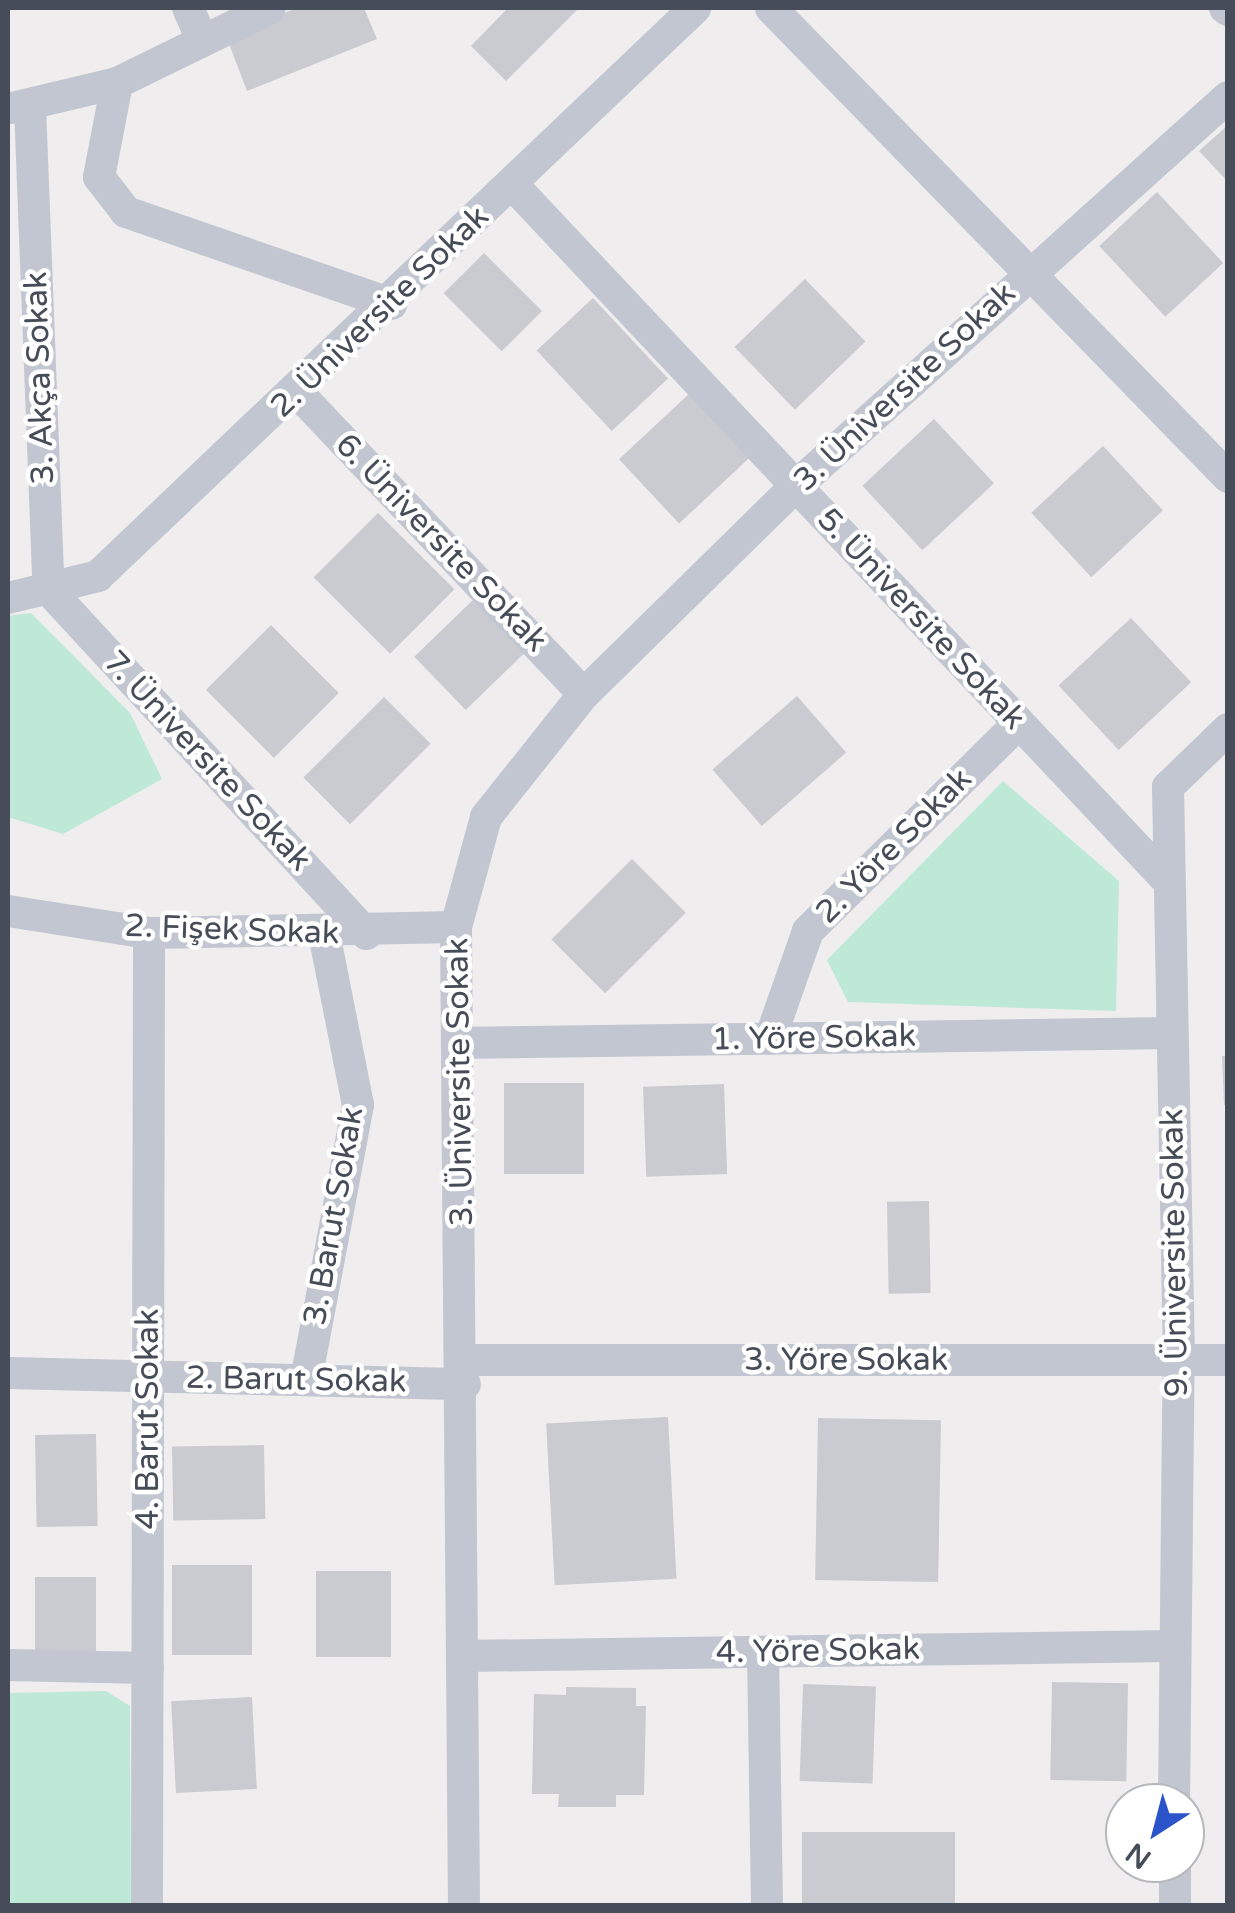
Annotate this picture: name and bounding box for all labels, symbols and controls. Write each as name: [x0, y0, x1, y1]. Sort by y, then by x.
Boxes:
street label: 2. Üniversite Sokak: [263, 198, 497, 426]
street label: 3. Akça Sokak: [17, 271, 63, 485]
street label: 3. Üniversite Sokak: [786, 275, 1024, 499]
street label: 6. Üniversite Sokak: [327, 426, 555, 660]
street label: 5. Üniversite Sokak: [809, 501, 1033, 737]
street label: 7. Üniversite Sokak: [95, 643, 319, 879]
street label: 2. Yöre Sokak: [808, 760, 980, 932]
street label: 2. Fişek Sokak: [124, 907, 340, 953]
street label: 3. Üniversite Sokak: [438, 937, 482, 1227]
street label: 1. Yöre Sokak: [712, 1017, 916, 1059]
street label: 3. Barut Sokak: [296, 1104, 372, 1328]
street label: 9. Üniversite Sokak: [1153, 1108, 1197, 1398]
street label: 4. Barut Sokak: [129, 1309, 167, 1529]
street label: 3. Yöre Sokak: [744, 1341, 948, 1379]
street label: 2. Barut Sokak: [185, 1359, 407, 1401]
street label: 4. Yöre Sokak: [716, 1630, 920, 1672]
north arrow: [1105, 1783, 1205, 1883]
text: N: [1119, 1835, 1158, 1876]

